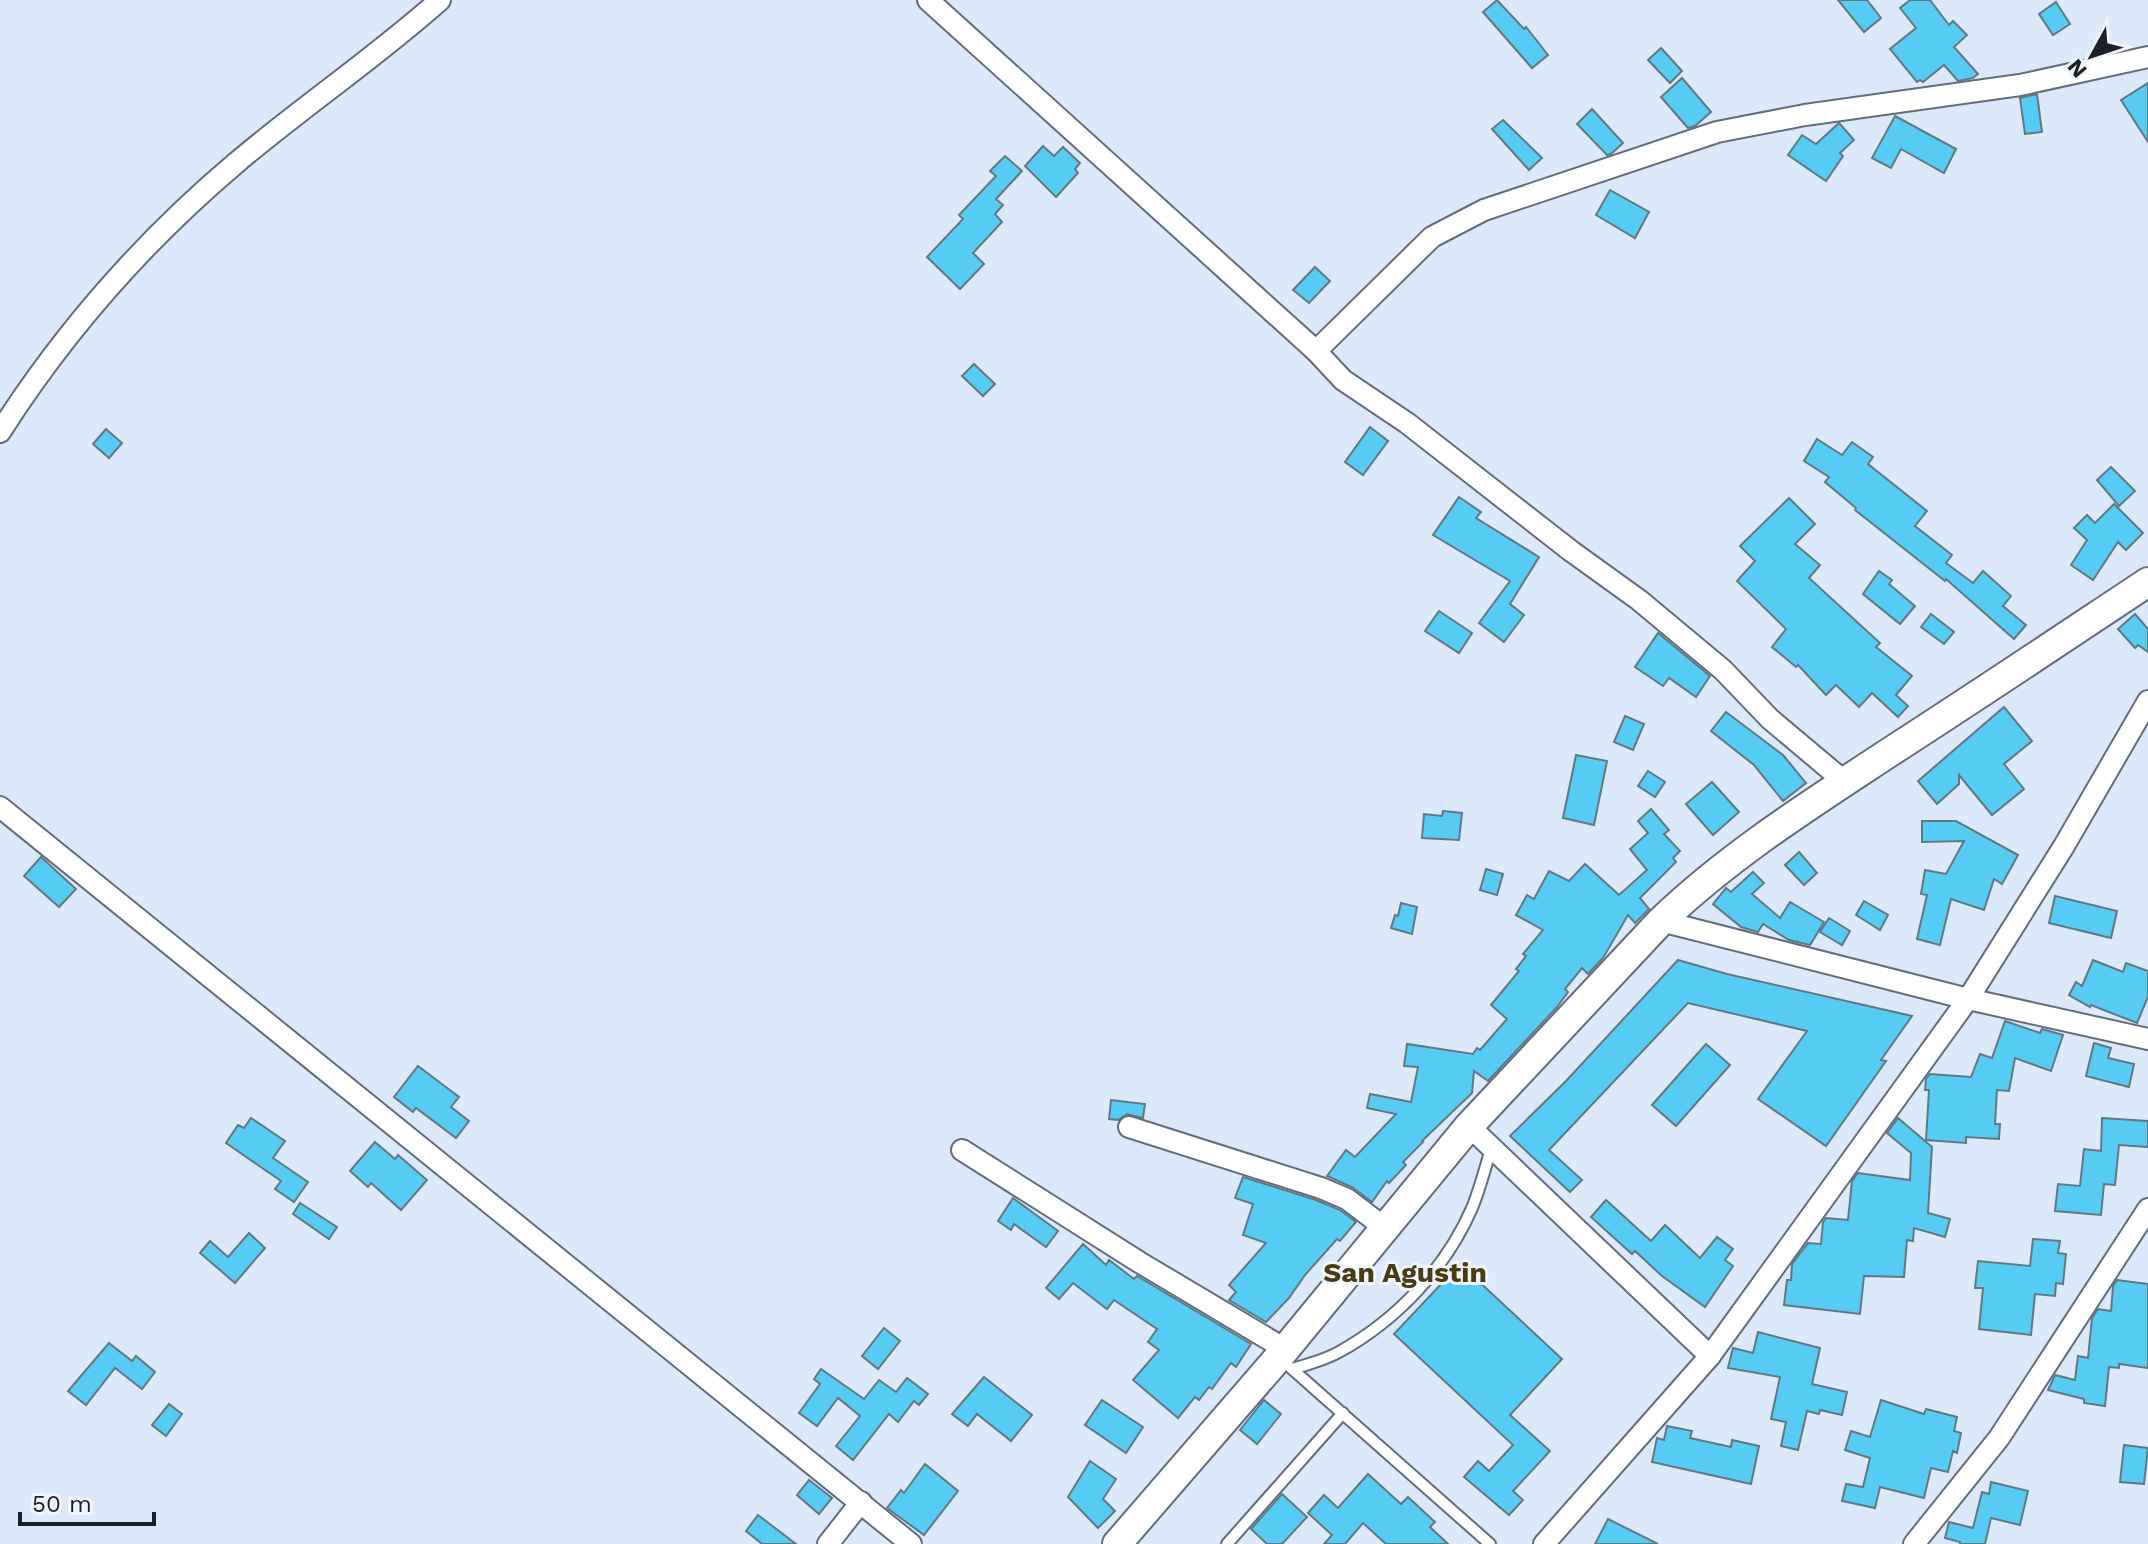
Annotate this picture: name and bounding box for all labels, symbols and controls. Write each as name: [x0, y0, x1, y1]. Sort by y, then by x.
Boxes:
north arrow: [2052, 16, 2132, 96]
text: N: [2062, 54, 2092, 83]
district label: San Agustin: [1323, 1256, 1487, 1289]
scale bar: [20, 1476, 154, 1526]
text: 50 m: [32, 1490, 92, 1518]

